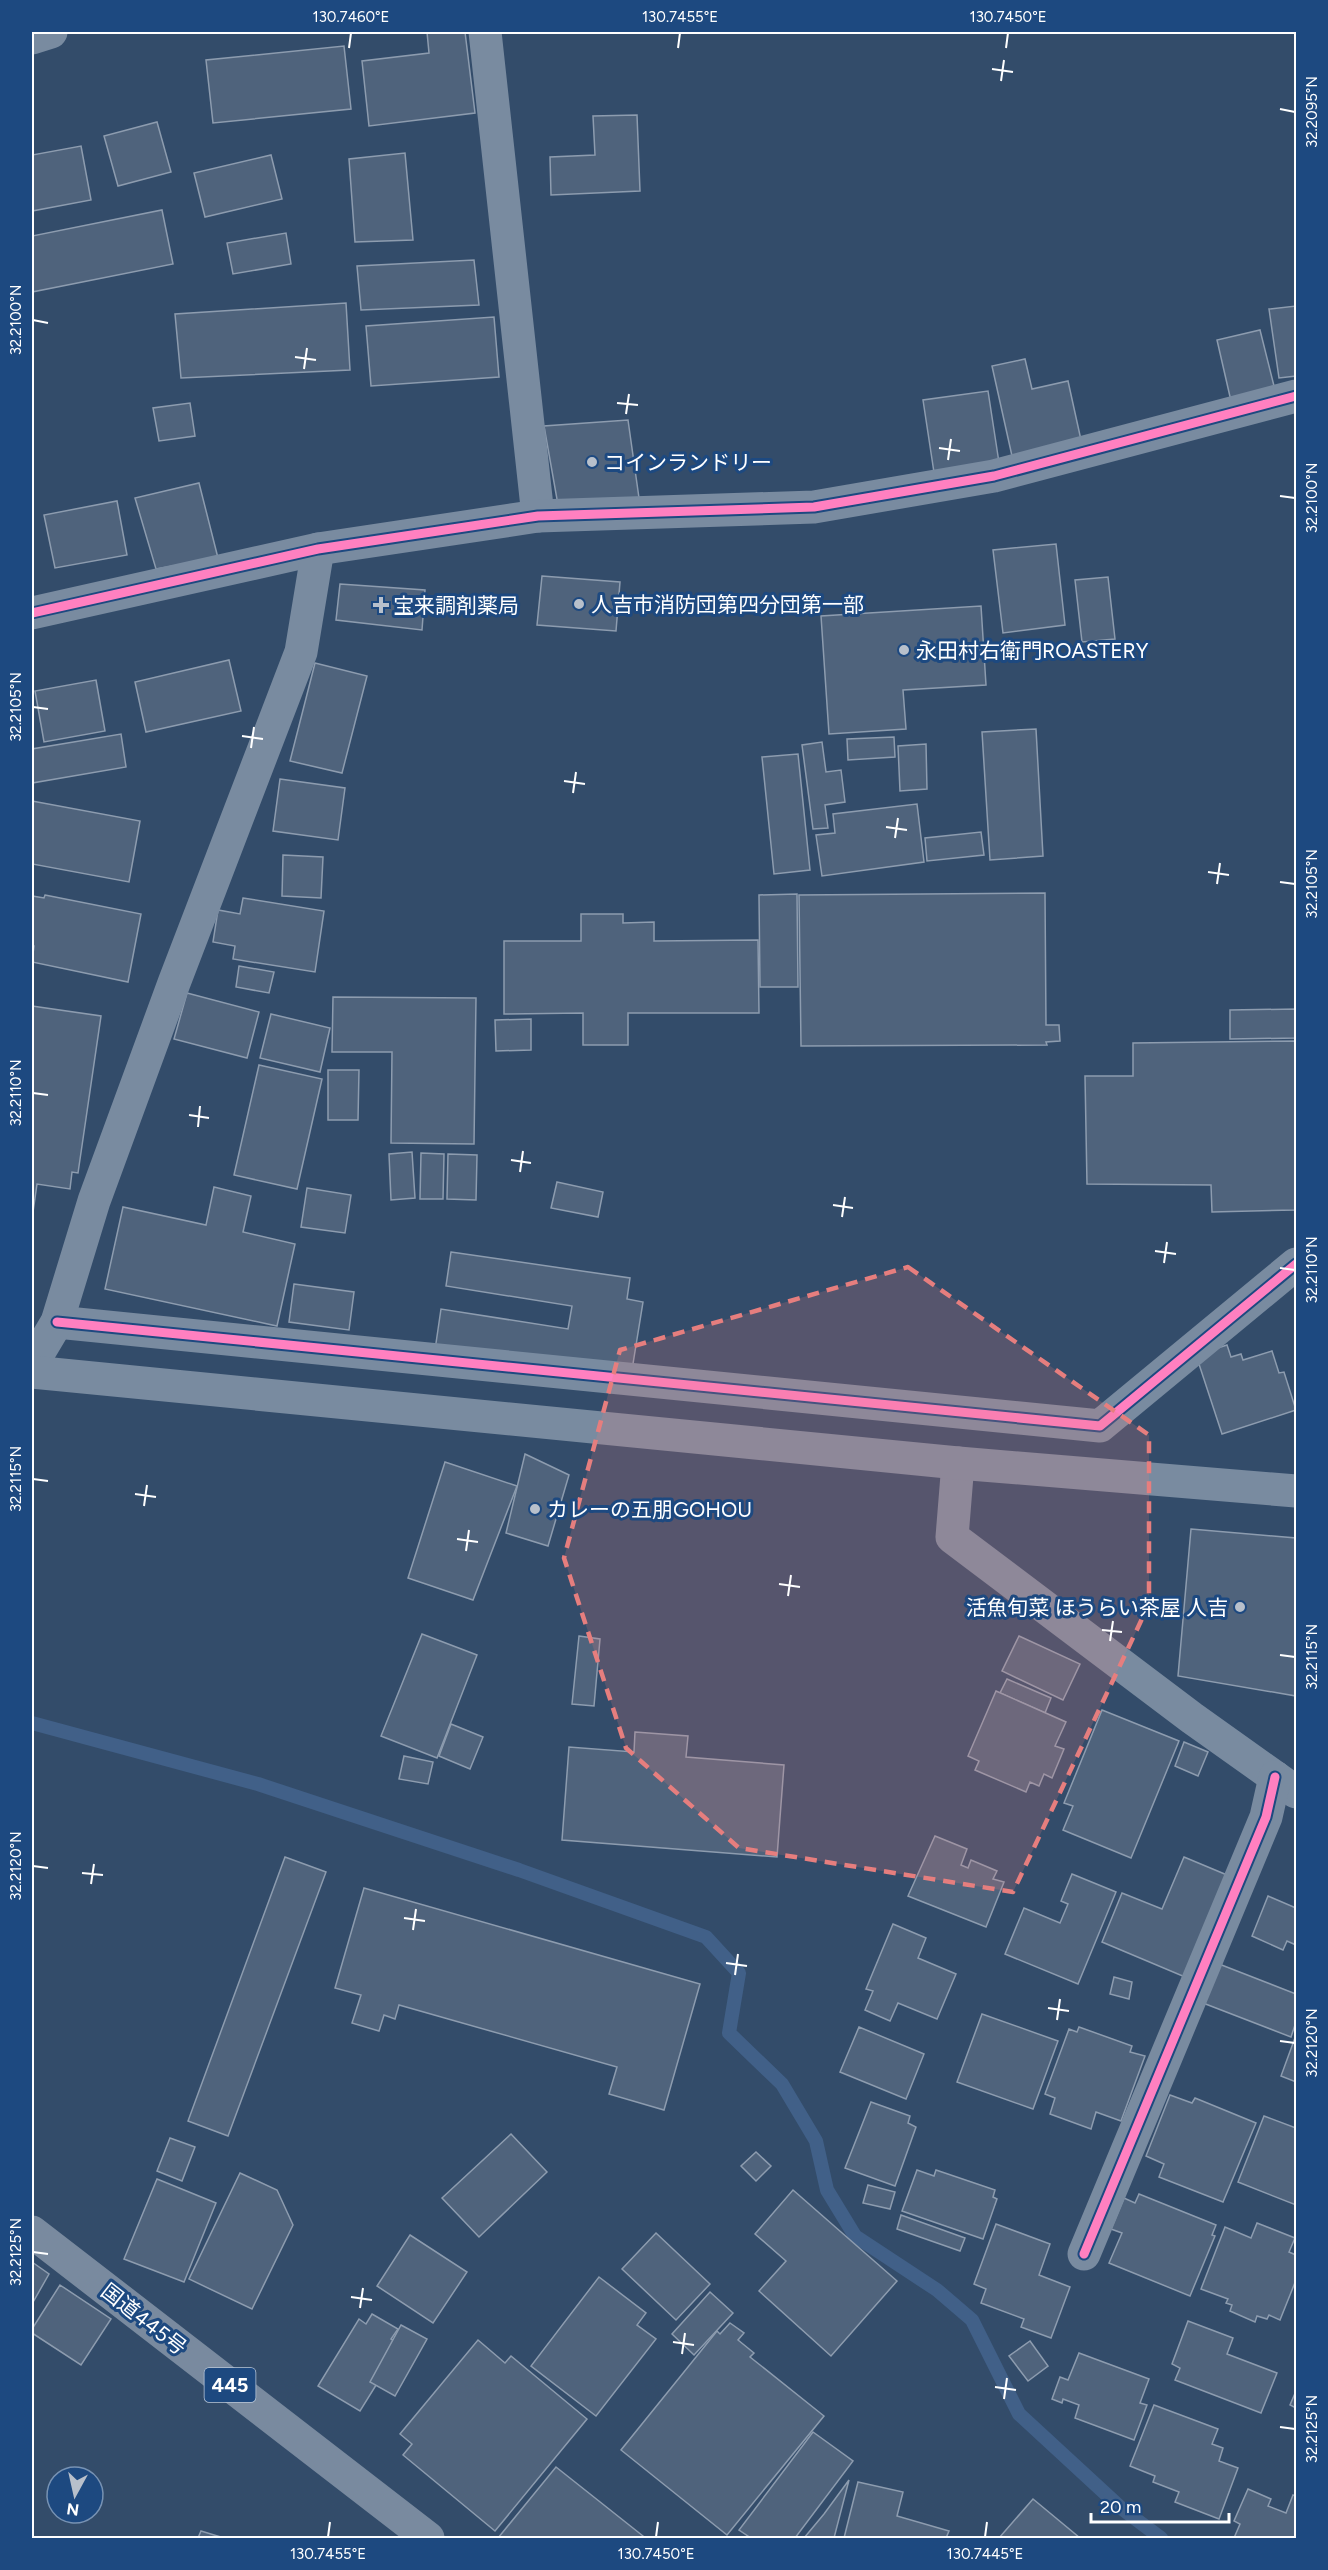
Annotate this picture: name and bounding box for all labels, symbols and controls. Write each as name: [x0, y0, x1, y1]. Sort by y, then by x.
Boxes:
text: 130.7460°E: [313, 8, 389, 26]
text: 130.7455°E: [642, 8, 718, 26]
text: 130.7450°E: [969, 8, 1047, 26]
text: 32.2095°N: [1303, 76, 1321, 148]
text: 32.2100°N: [7, 285, 25, 355]
place label: コインランドリー: [604, 450, 772, 475]
marker: コインランドリー: [585, 455, 599, 469]
text: 32.2100°N: [1303, 463, 1321, 533]
place label: 人吉市消防団第四分団第一部: [591, 592, 864, 617]
place label: 宝来調剤薬局: [393, 593, 519, 618]
marker: 人吉市消防団第四分団第一部: [572, 597, 586, 611]
marker: 宝来調剤薬局: [374, 598, 388, 612]
place label: 永田村右衛門ROASTERY: [916, 638, 1149, 663]
marker: 永田村右衛門ROASTERY: [897, 643, 911, 657]
text: 32.2105°N: [7, 672, 25, 742]
text: 32.2105°N: [1303, 849, 1321, 919]
text: 32.2110°N: [7, 1059, 25, 1127]
text: 32.2110°N: [1303, 1236, 1321, 1304]
text: 32.2115°N: [7, 1446, 25, 1512]
place label: カレーの五朋GOHOU: [547, 1497, 752, 1522]
marker: カレーの五朋GOHOU: [528, 1502, 542, 1516]
place label: 活魚旬菜 ほうらい茶屋 人吉: [966, 1595, 1228, 1620]
marker: 活魚旬菜 ほうらい茶屋 人吉: [1233, 1600, 1247, 1614]
text: 32.2115°N: [1303, 1624, 1321, 1690]
text: 32.2120°N: [7, 1831, 25, 1901]
text: 32.2120°N: [1303, 2008, 1321, 2078]
text: 32.2125°N: [7, 2218, 25, 2286]
street label: 国道445号: [96, 2278, 192, 2360]
road number: 445: [204, 2368, 256, 2402]
text: 32.2125°N: [1303, 2395, 1321, 2463]
north arrow: [45, 2465, 105, 2525]
scale bar: [1091, 2486, 1229, 2524]
text: 20 m: [1100, 2496, 1141, 2518]
text: N: [66, 2499, 80, 2520]
text: 130.7455°E: [290, 2545, 366, 2563]
text: 130.7450°E: [617, 2545, 695, 2563]
text: 130.7445°E: [947, 2545, 1023, 2563]

